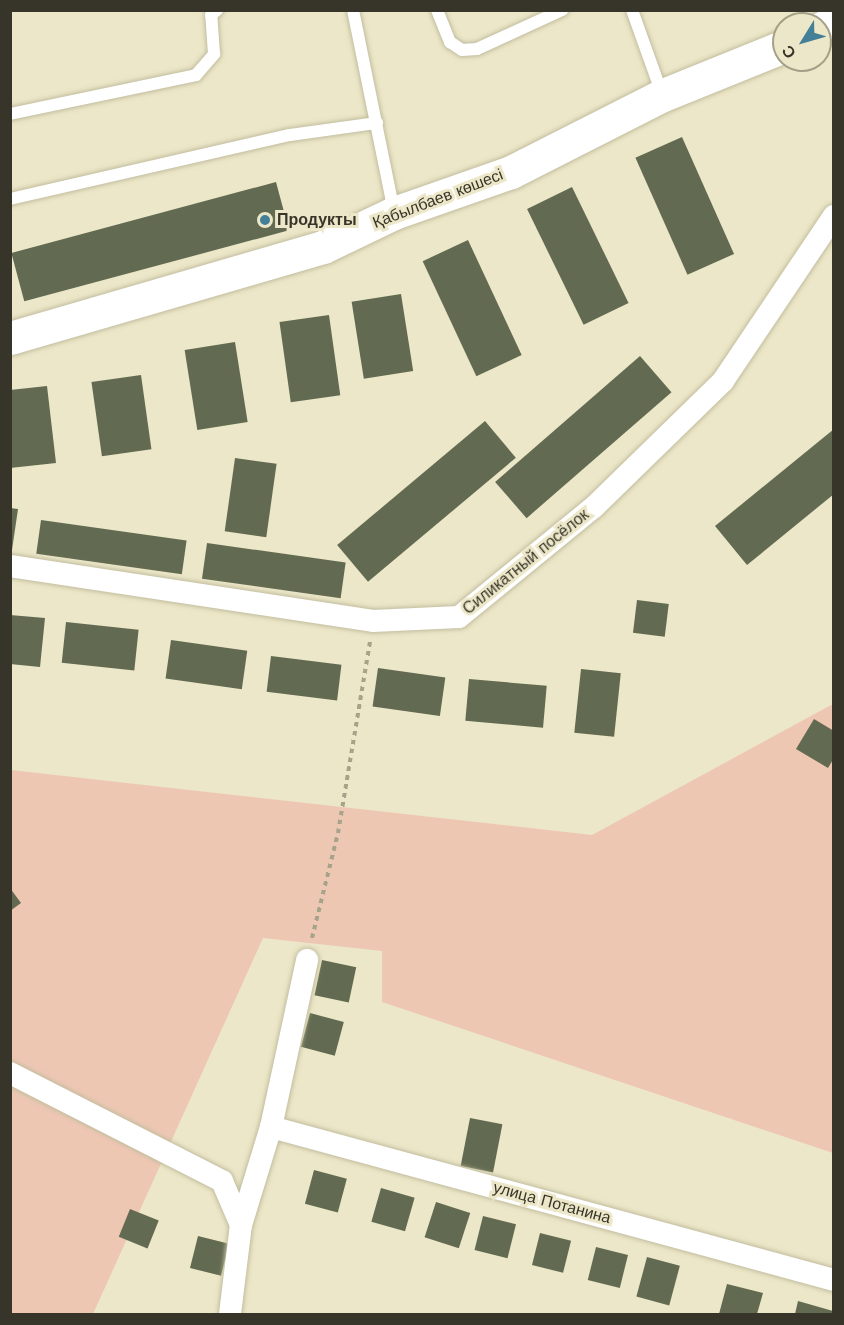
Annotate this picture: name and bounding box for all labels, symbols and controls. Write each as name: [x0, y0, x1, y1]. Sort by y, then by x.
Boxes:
north arrow: [772, 12, 832, 72]
text: С: [778, 42, 800, 62]
street label: Қабылбаев көшесі: [370, 165, 506, 233]
place label: Продукты: [277, 210, 357, 230]
marker: Продукты: [258, 213, 272, 227]
street label: Силикатный посёлок: [459, 505, 593, 619]
street label: улица Потанина: [491, 1178, 613, 1228]

